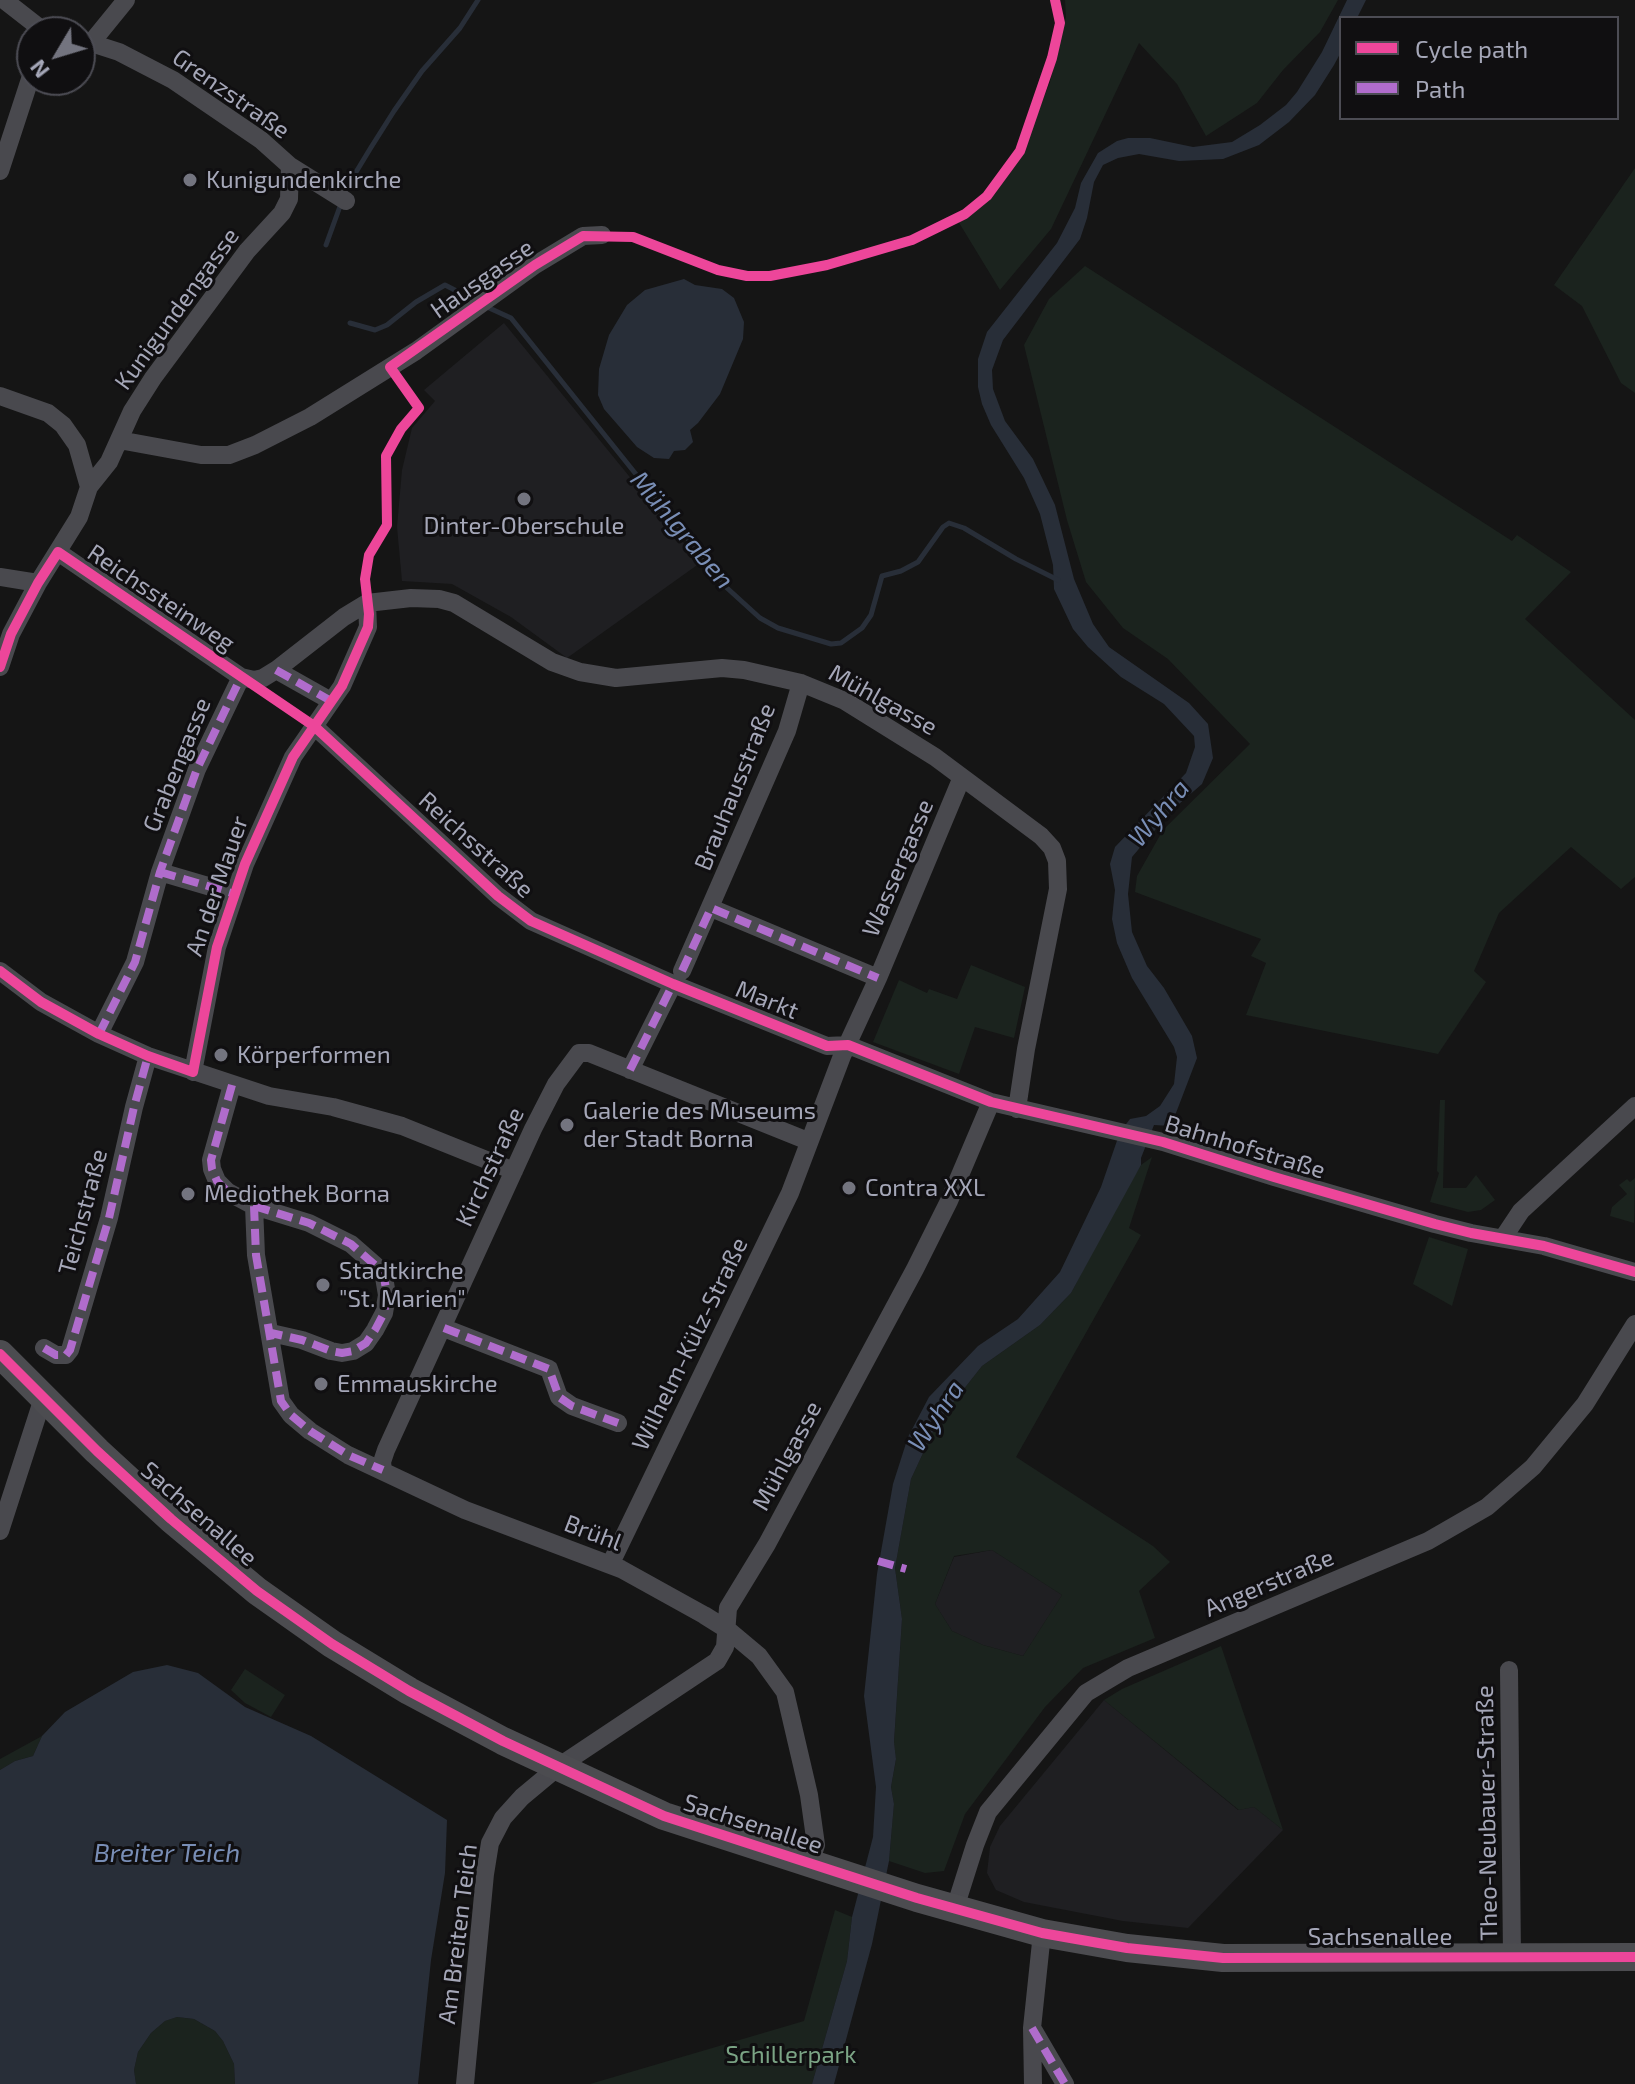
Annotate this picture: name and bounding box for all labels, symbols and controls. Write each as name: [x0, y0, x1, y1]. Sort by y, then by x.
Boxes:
north arrow: [16, 16, 96, 96]
legend: [1339, 16, 1619, 120]
text: Cycle path: [1415, 34, 1528, 63]
street label: Grenzstraße: [167, 43, 295, 145]
text: N: [24, 55, 54, 84]
text: Path: [1415, 74, 1465, 103]
place label: Kunigundenkirche: [206, 166, 401, 194]
marker: Kunigundenkirche: [181, 171, 199, 189]
street label: Kunigundengasse: [109, 222, 245, 396]
street label: Hausgasse: [425, 233, 539, 325]
water label: Mühlgraben: [624, 465, 740, 595]
marker: Dinter-Oberschule: [515, 490, 533, 508]
place label: Dinter-Oberschule: [424, 512, 624, 540]
street label: Reichssteinweg: [82, 538, 240, 658]
street label: Mühlgasse: [824, 658, 942, 742]
street label: Grabengasse: [137, 694, 217, 836]
street label: Brauhausstraße: [688, 699, 782, 875]
water label: Wyhra: [1122, 773, 1196, 853]
street label: Reichsstraße: [413, 786, 539, 904]
street label: Wassergasse: [856, 795, 940, 941]
street label: An der Mauer: [180, 812, 254, 960]
street label: Markt: [731, 974, 803, 1026]
place label: Körperformen: [237, 1041, 391, 1069]
marker: Körperformen: [212, 1046, 230, 1064]
place label: Galerie des Museums der Stadt Borna: [583, 1097, 816, 1153]
street label: Kirchstraße: [450, 1103, 530, 1231]
street label: Bahnhofstraße: [1161, 1109, 1329, 1185]
marker: Galerie des Museums der Stadt Borna: [558, 1116, 576, 1134]
street label: Teichstraße: [52, 1146, 114, 1278]
place label: Contra XXL: [865, 1174, 985, 1202]
marker: Contra XXL: [840, 1179, 858, 1197]
place label: Mediothek Borna: [204, 1180, 390, 1208]
marker: Mediothek Borna: [179, 1185, 197, 1203]
street label: Wilhelm-Külz-Straße: [626, 1233, 754, 1455]
place label: Stadtkirche "St. Marien": [339, 1257, 466, 1313]
marker: Stadtkirche "St. Marien": [314, 1276, 332, 1294]
place label: Emmauskirche: [337, 1370, 498, 1398]
marker: Emmauskirche: [312, 1375, 330, 1393]
water label: Wyhra: [901, 1375, 971, 1457]
street label: Mühlgasse: [746, 1396, 828, 1516]
street label: Sachsenallee: [135, 1456, 263, 1572]
street label: Brühl: [560, 1509, 626, 1557]
street label: Angerstraße: [1200, 1543, 1338, 1623]
street label: Theo-Neubauer-Straße: [1470, 1685, 1504, 1941]
street label: Sachsenallee: [680, 1788, 826, 1860]
water label: Breiter Teich: [94, 1837, 240, 1869]
street label: Am Breiten Teich: [433, 1842, 483, 2026]
street label: Sachsenallee: [1308, 1923, 1452, 1951]
park label: Schillerpark: [726, 2041, 856, 2069]

